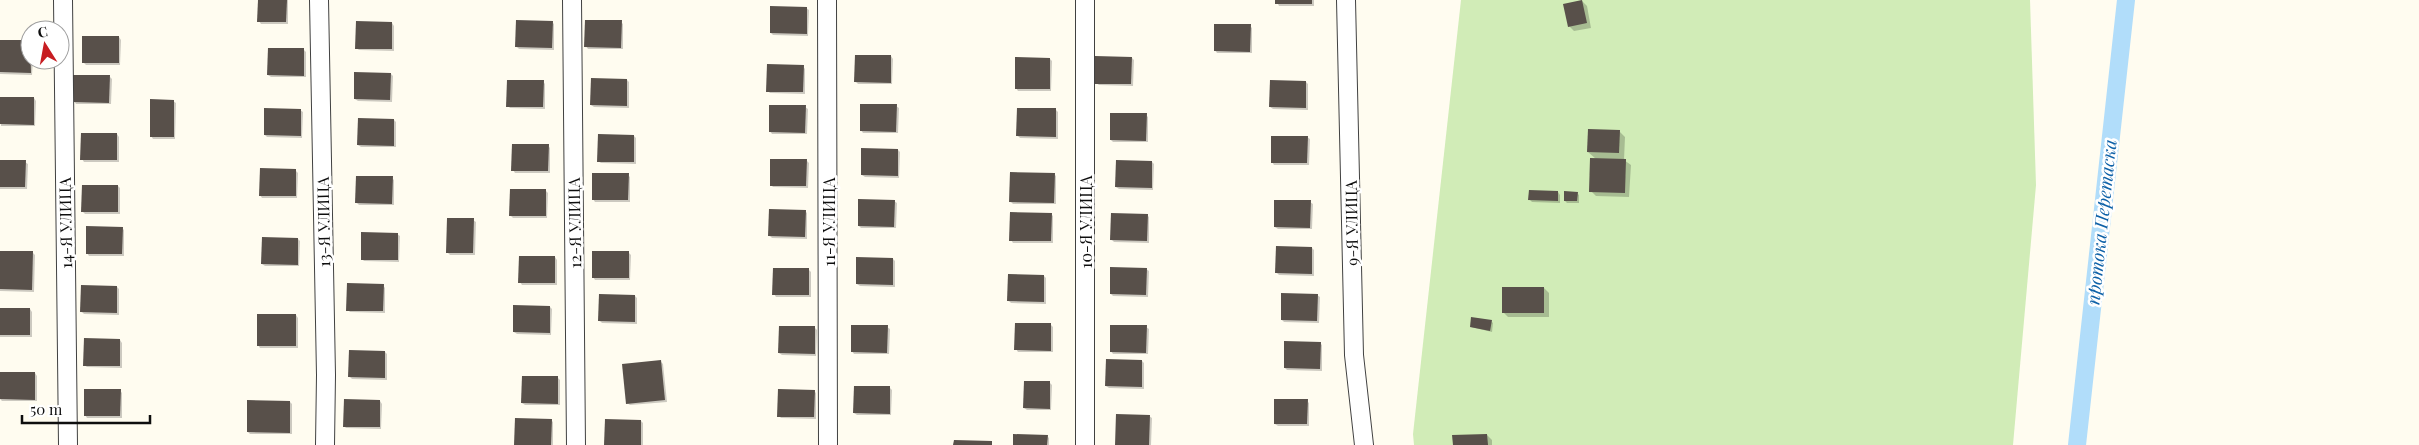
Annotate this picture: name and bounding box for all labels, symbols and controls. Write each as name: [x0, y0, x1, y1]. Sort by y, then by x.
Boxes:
north arrow: [20, 20, 70, 70]
text: С: [36, 21, 49, 42]
water label: протока Перетаска: [2080, 138, 2122, 306]
street label: 10-Я УЛИЦА: [1075, 175, 1096, 268]
street label: 14-Я УЛИЦА: [54, 176, 76, 269]
street label: 13-Я УЛИЦА: [312, 176, 334, 267]
street label: 12-Я УЛИЦА: [563, 176, 585, 269]
street label: 11-Я УЛИЦА: [818, 177, 839, 267]
street label: 9-Я УЛИЦА: [1340, 179, 1362, 266]
scale bar: [22, 392, 150, 424]
text: 50 m: [30, 399, 63, 419]

